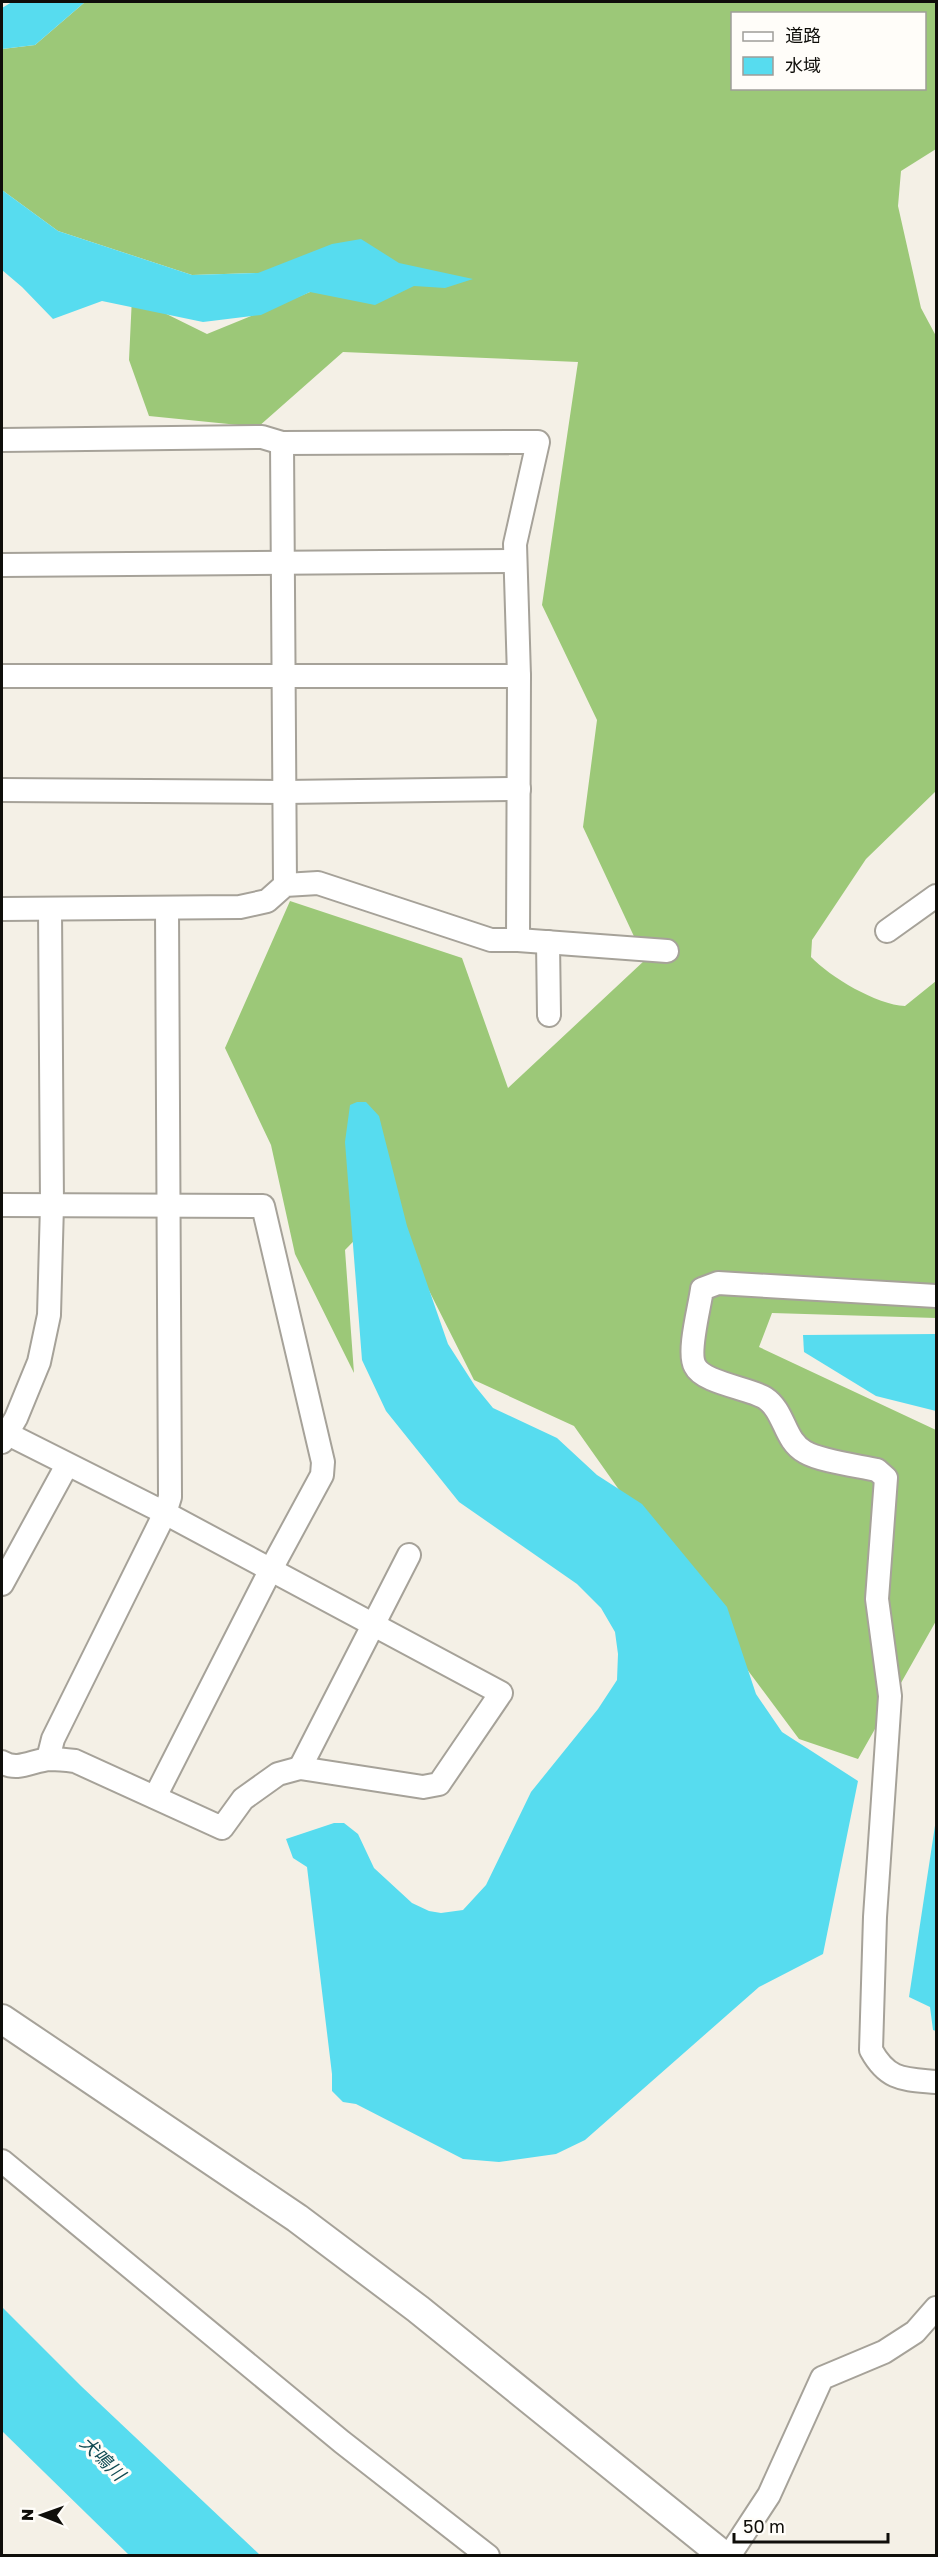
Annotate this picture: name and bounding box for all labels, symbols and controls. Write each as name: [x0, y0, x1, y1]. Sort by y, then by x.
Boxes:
legend: [731, 12, 926, 90]
text: 道路: [785, 24, 821, 46]
text: 水域: [785, 54, 821, 76]
water label: 犬鳴川: [76, 2431, 132, 2486]
north arrow: [12, 2485, 72, 2545]
scale bar: [734, 2506, 888, 2544]
text: N: [17, 2508, 37, 2521]
text: 50 m: [743, 2515, 785, 2537]

